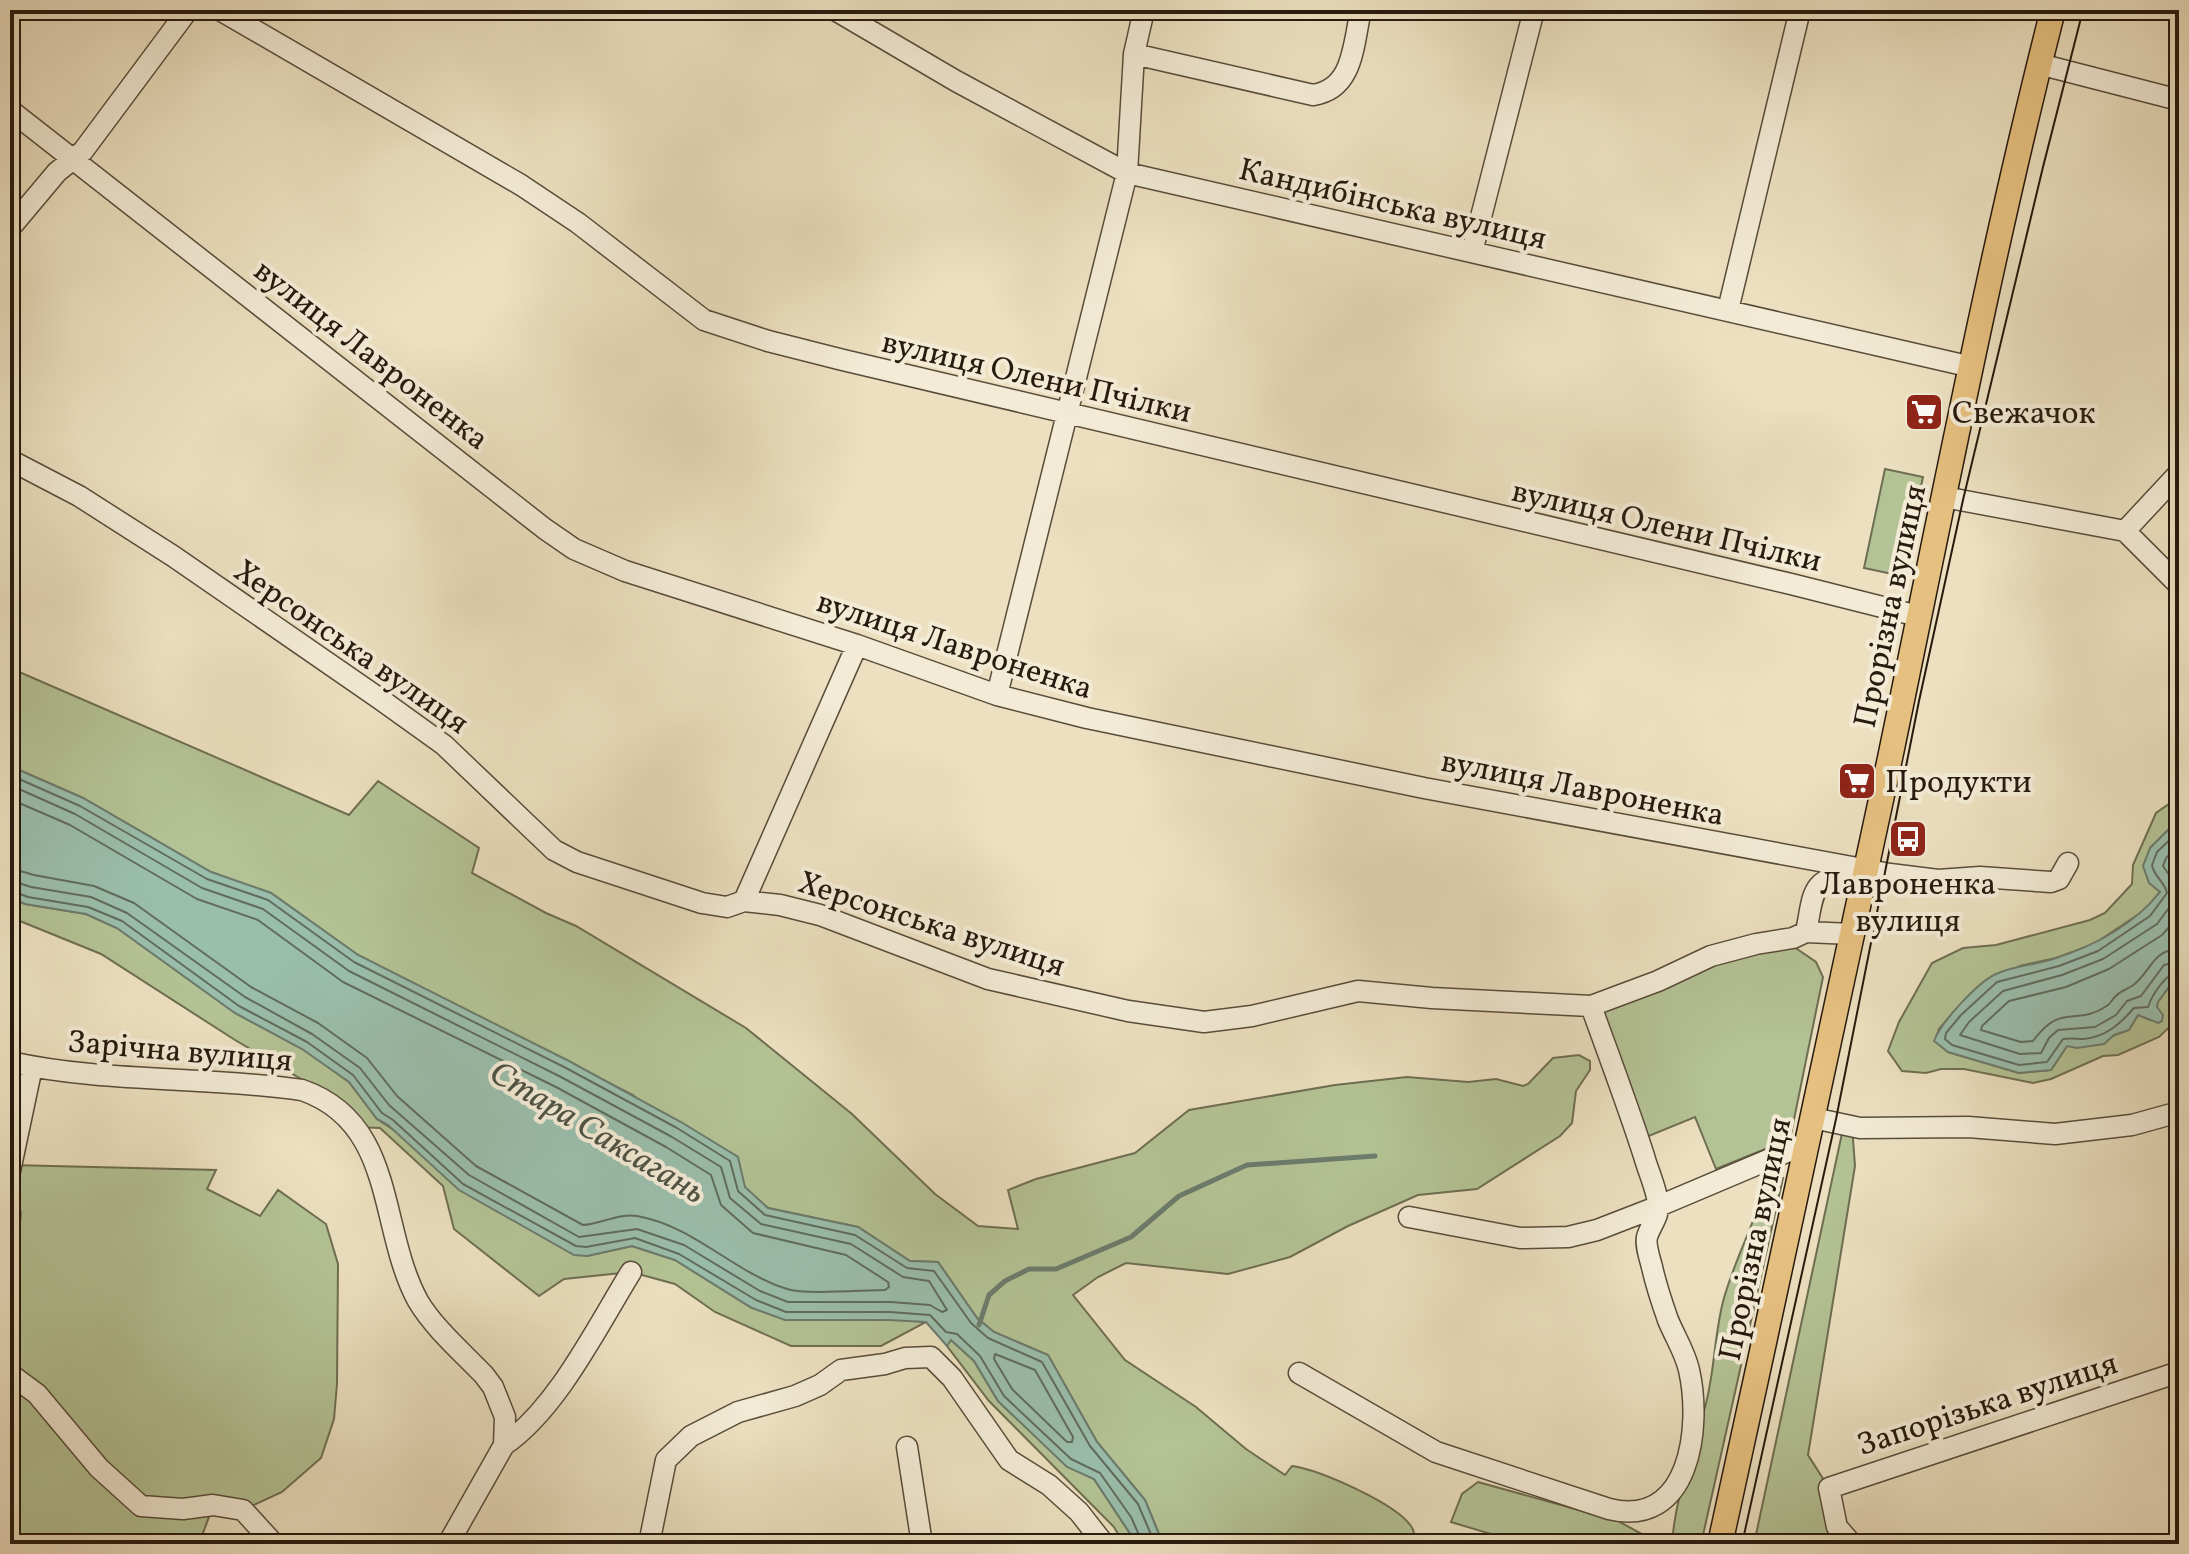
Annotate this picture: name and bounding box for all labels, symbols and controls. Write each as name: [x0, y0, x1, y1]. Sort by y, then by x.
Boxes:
street label: Кандибінська вулиця: [1234, 149, 1551, 263]
street label: вулиця Лавроненка: [243, 251, 497, 462]
street label: вулиця Олени Пчілки: [877, 322, 1195, 436]
supermarket icon: Свежачок: [1903, 391, 1945, 433]
place label: Свежачок: [1952, 393, 2096, 437]
street label: вулиця Олени Пчілки: [1507, 471, 1825, 585]
street label: Прорізна вулиця: [1845, 481, 1939, 732]
street label: Херсонська вулиця: [224, 551, 477, 746]
street label: вулиця Лавроненка: [811, 582, 1098, 712]
street label: вулиця Лавроненка: [1437, 741, 1728, 839]
supermarket icon: Продукти: [1836, 760, 1878, 802]
place label: Продукти: [1885, 762, 2032, 806]
bus stop icon: Лавроненка вулиця: [1887, 818, 1929, 860]
street label: Херсонська вулиця: [792, 862, 1070, 990]
place label: Лавроненка вулиця: [1820, 864, 1996, 945]
street label: Зарічна вулиця: [66, 1021, 294, 1085]
water label: Стара Саксагань: [479, 1051, 713, 1217]
street label: Прорізна вулиця: [1710, 1114, 1804, 1365]
street label: Запорізька вулиця: [1852, 1343, 2124, 1469]

